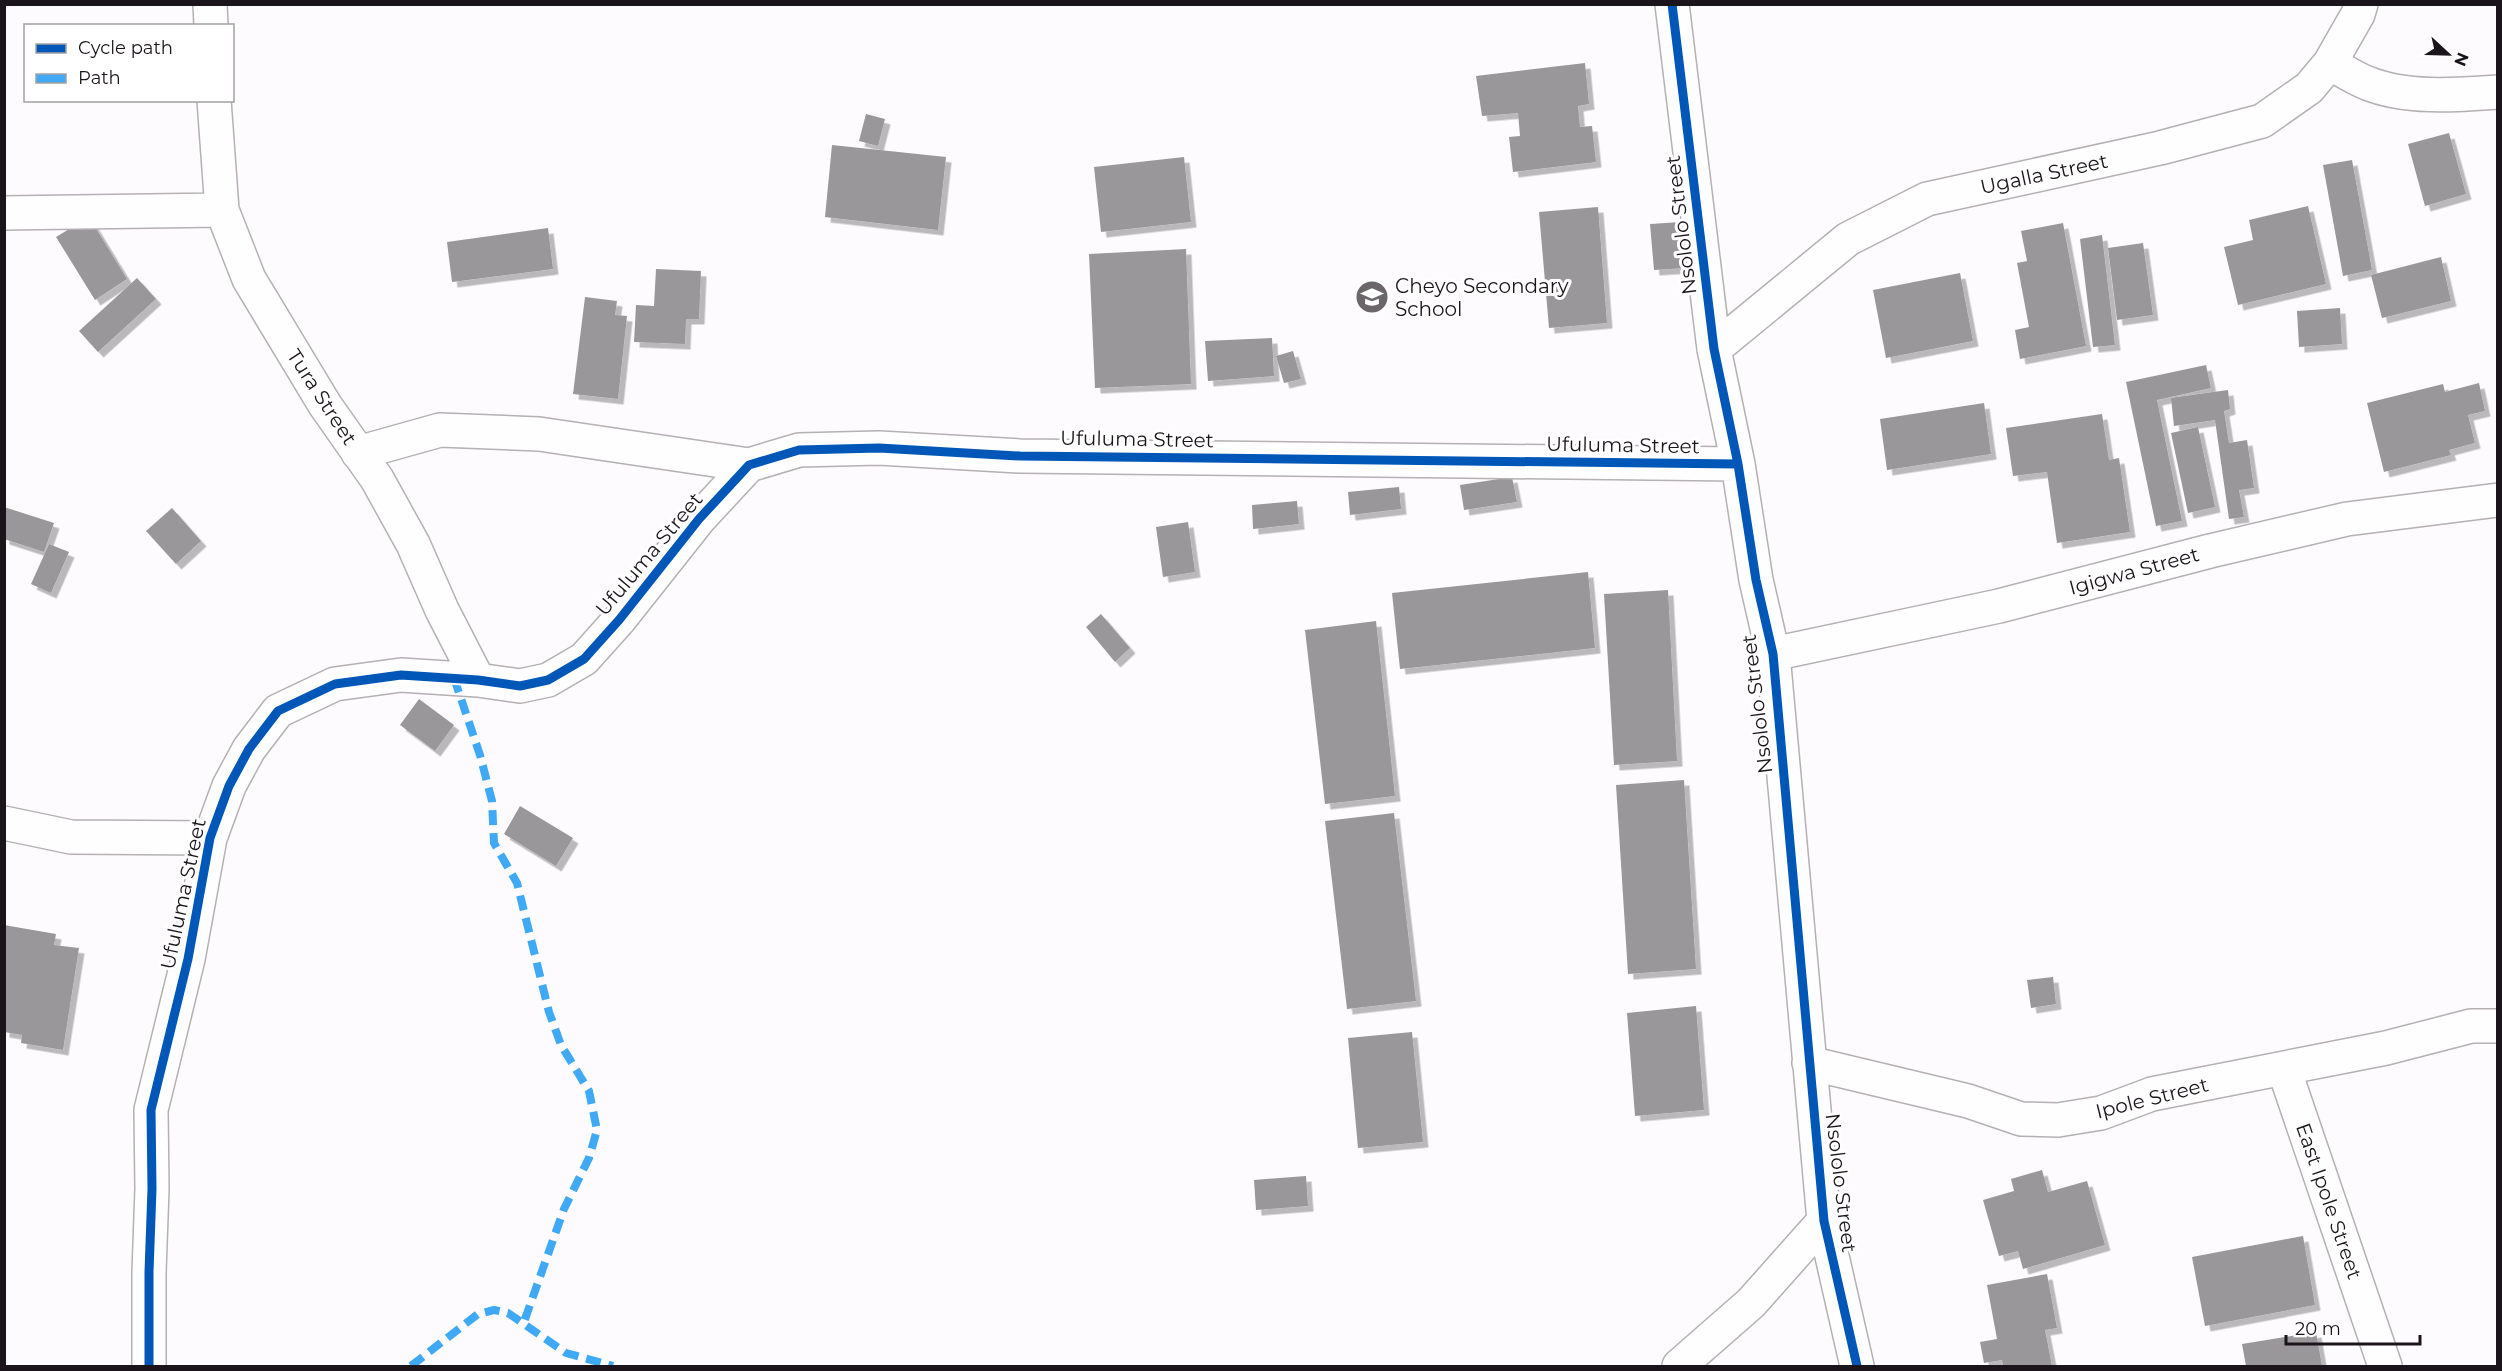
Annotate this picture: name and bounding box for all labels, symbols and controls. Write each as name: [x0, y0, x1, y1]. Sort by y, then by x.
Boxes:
legend: [24, 24, 234, 102]
north arrow: [2418, 24, 2478, 84]
text: Cycle path: [78, 37, 173, 59]
text: N: [2450, 50, 2473, 69]
text: Path: [78, 67, 121, 89]
street label: Ugalla Street: [1978, 149, 2110, 199]
street label: Nsololo Street: [1661, 154, 1701, 296]
place label: Cheyo Secondary School: [1395, 274, 1569, 321]
school or university icon: Cheyo Secondary School: [1354, 279, 1390, 315]
street label: Tura Street: [282, 345, 362, 449]
street label: Ufuluma Street: [1060, 426, 1214, 452]
street label: Ufuluma Street: [1546, 432, 1700, 458]
street label: Ufuluma Street: [590, 487, 708, 621]
street label: Igigwa Street: [2066, 542, 2202, 600]
street label: Nsololo Street: [1737, 633, 1777, 775]
street label: Ufuluma Street: [155, 816, 211, 972]
street label: Ipole Street: [2093, 1072, 2211, 1124]
street label: Nsololo Street: [1821, 1112, 1861, 1254]
street label: East Ipole Street: [2291, 1120, 2367, 1282]
scale bar: [2286, 1308, 2420, 1346]
text: 20 m: [2295, 1318, 2341, 1340]

